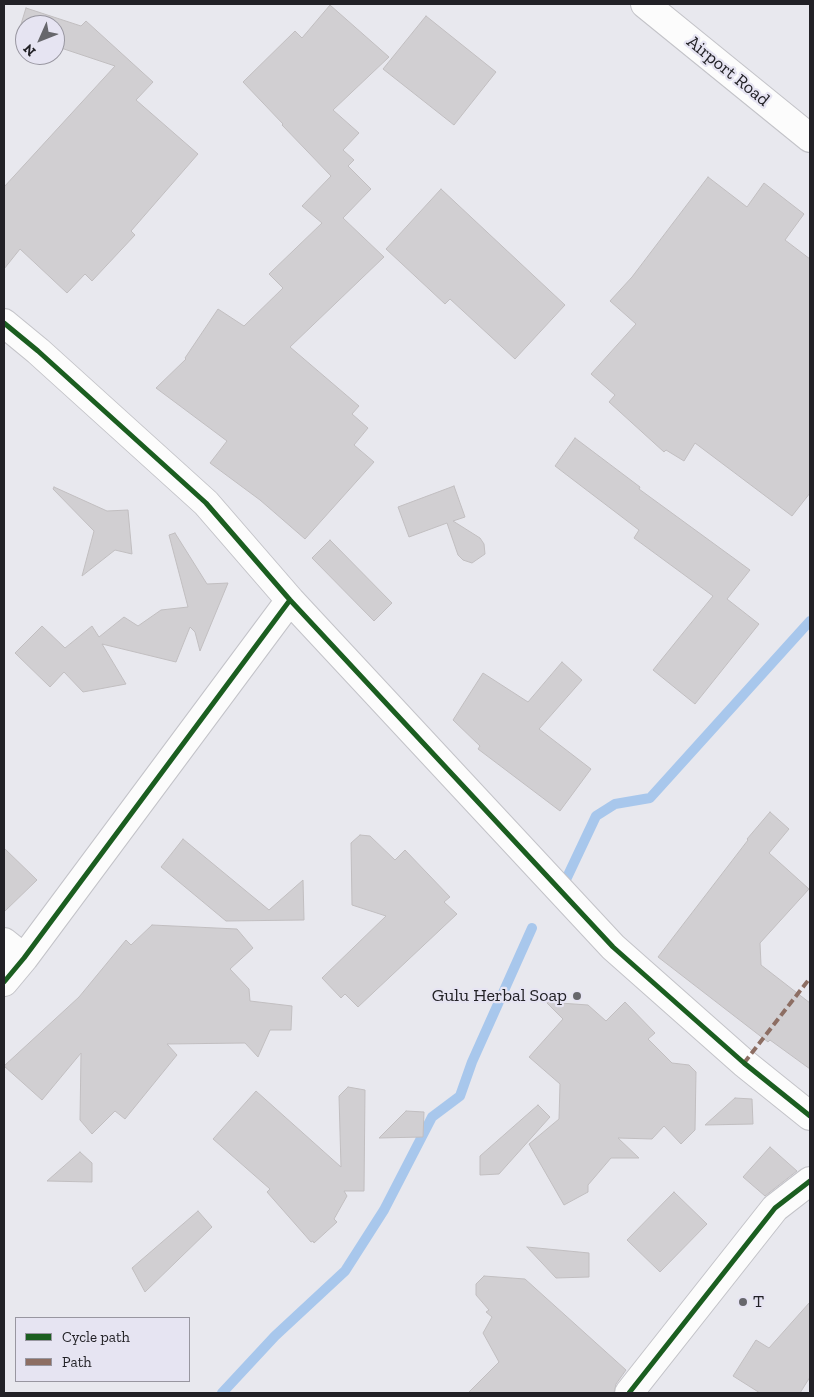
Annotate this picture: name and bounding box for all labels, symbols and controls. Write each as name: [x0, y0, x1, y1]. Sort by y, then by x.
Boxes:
north arrow: [15, 15, 65, 65]
street label: Airport Road: [682, 31, 774, 111]
text: N: [20, 40, 39, 60]
place label: Gulu Herbal Soap: [432, 985, 567, 1007]
marker: Gulu Herbal Soap: [571, 990, 583, 1002]
place label: T: [753, 1291, 764, 1313]
marker: T: [737, 1296, 749, 1308]
legend: [15, 1317, 190, 1382]
text: Cycle path: [62, 1328, 130, 1346]
text: Path: [62, 1353, 92, 1371]

